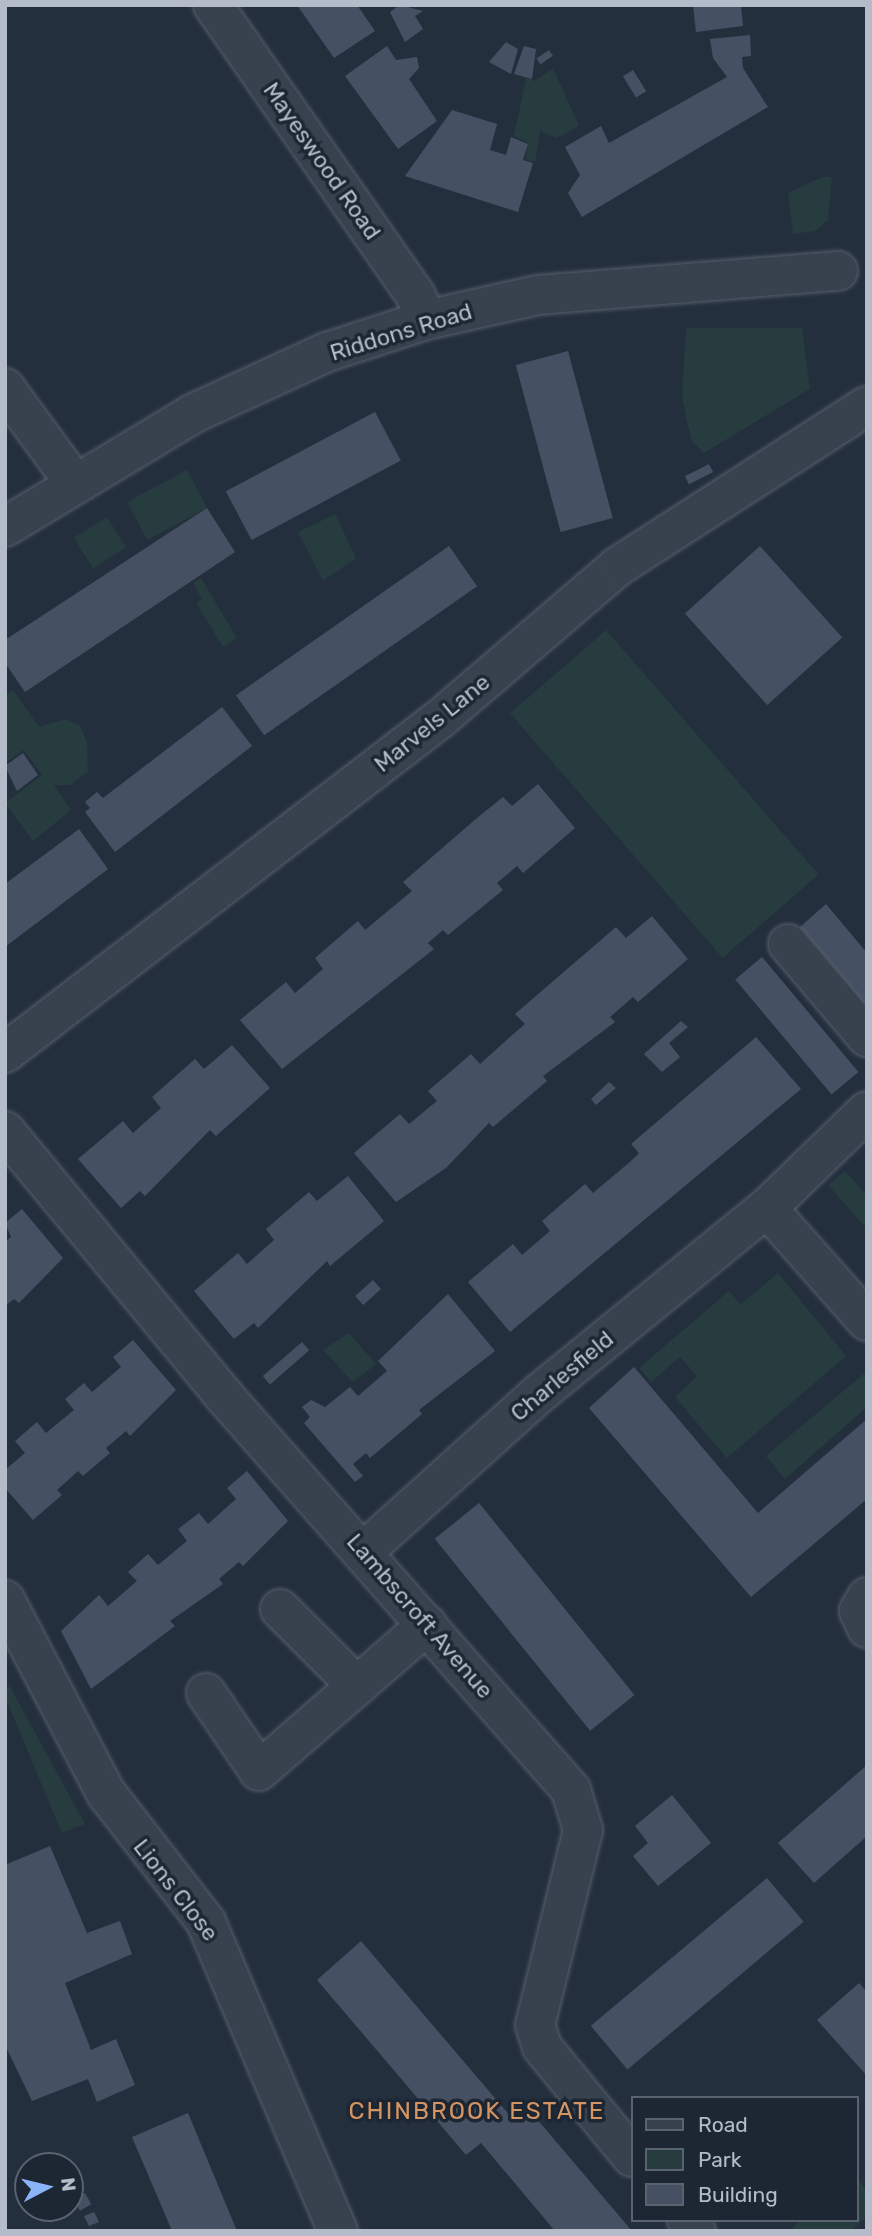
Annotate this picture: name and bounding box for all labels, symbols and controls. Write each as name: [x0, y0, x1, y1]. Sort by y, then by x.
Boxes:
street label: Mayeswood Road: [257, 77, 387, 245]
street label: Riddons Road: [327, 297, 475, 367]
street label: Marvels Lane: [369, 668, 495, 778]
street label: Charlesfield: [505, 1325, 619, 1427]
street label: Lambscroft Avenue: [341, 1528, 499, 1704]
street label: Lions Close: [128, 1834, 224, 1946]
legend: [630, 2096, 858, 2222]
district label: CHINBROOK ESTATE: [350, 2098, 604, 2126]
text: Road: [698, 2112, 748, 2137]
text: Park: [698, 2147, 742, 2172]
north arrow: [14, 2152, 84, 2222]
text: N: [56, 2176, 81, 2193]
text: Building: [698, 2182, 778, 2207]

